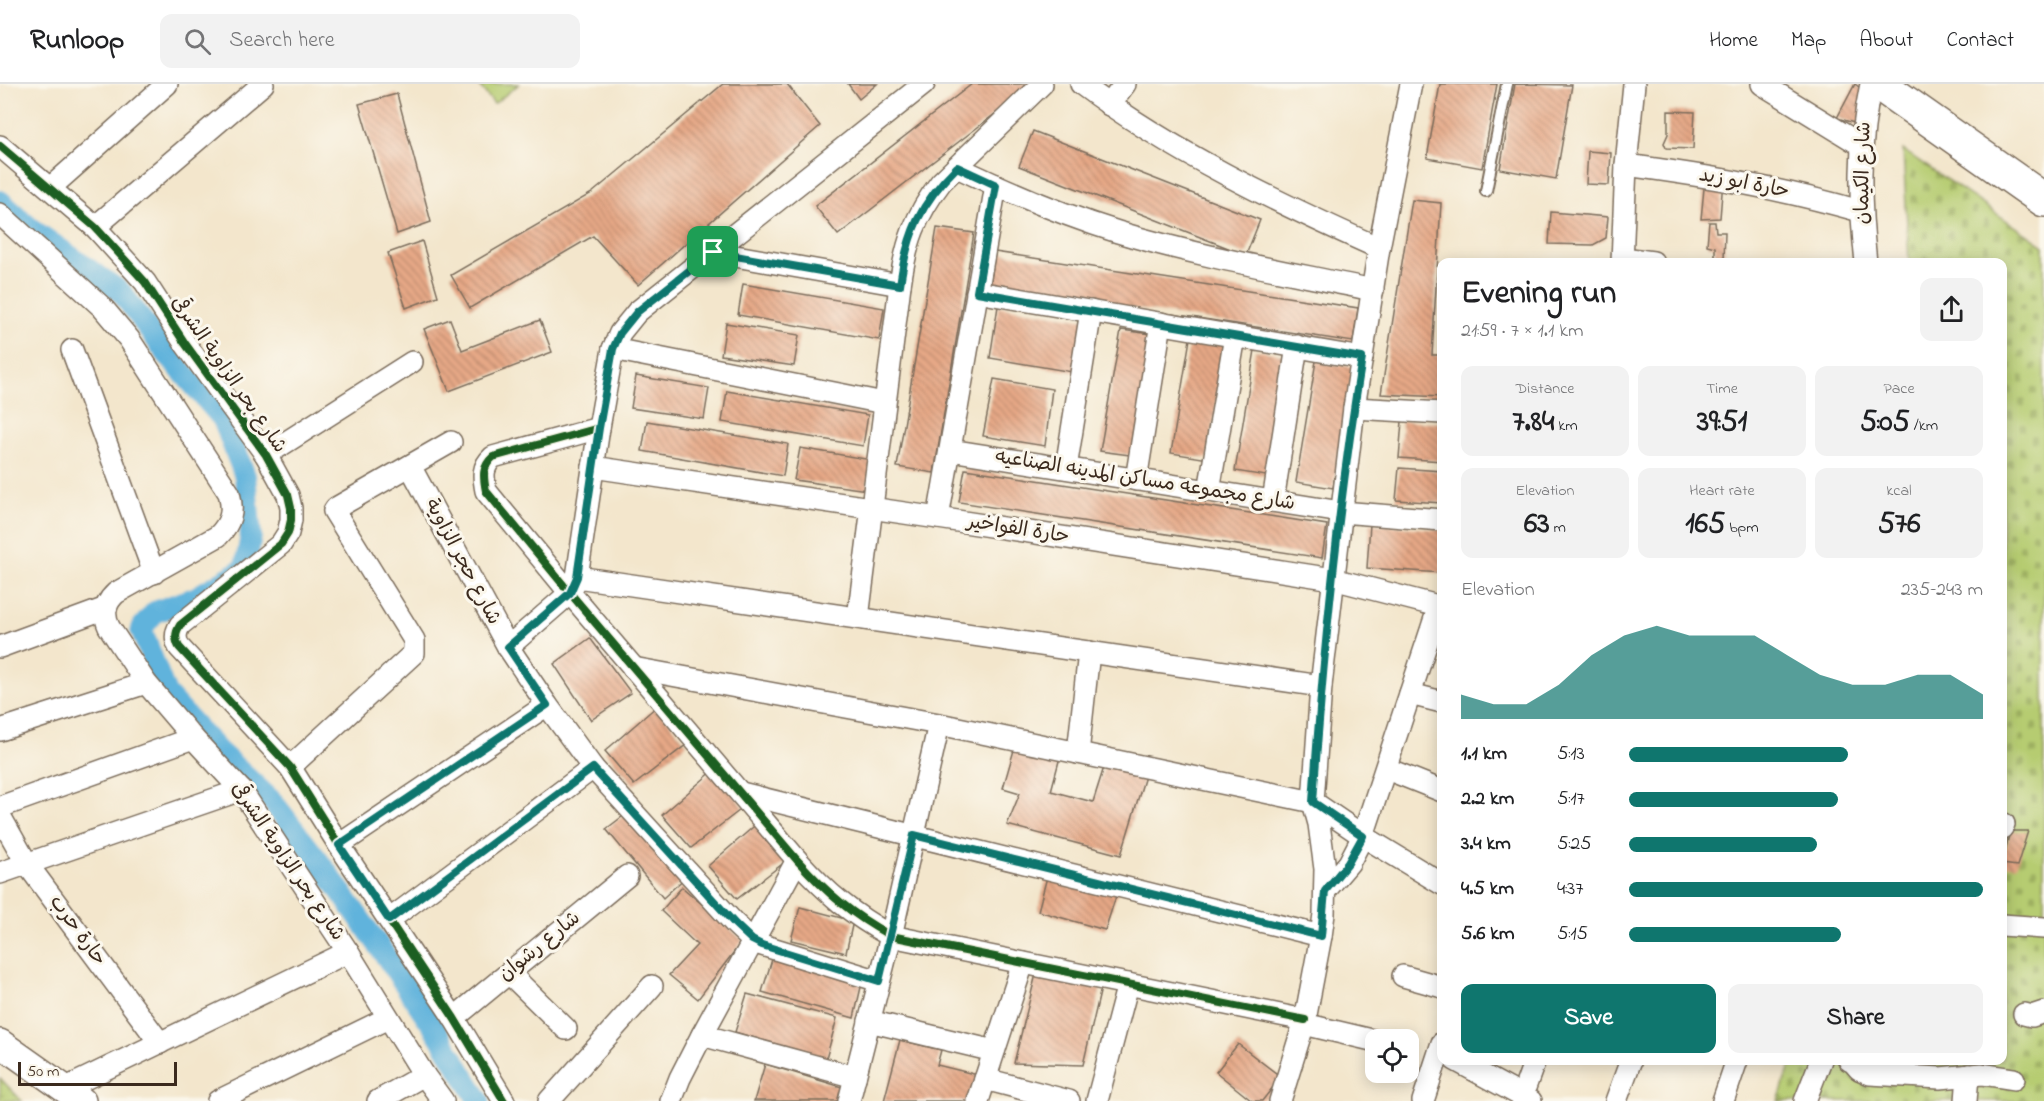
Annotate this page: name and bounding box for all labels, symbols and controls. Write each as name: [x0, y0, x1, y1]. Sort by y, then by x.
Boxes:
search box: [160, 14, 580, 68]
text: Runloop: [30, 21, 124, 62]
icon: search: [181, 25, 214, 58]
text: Search here: [229, 25, 335, 57]
text: Home: [1709, 26, 1758, 56]
text: Map: [1791, 26, 1826, 56]
text: About: [1859, 26, 1913, 56]
text: Contact: [1946, 26, 2014, 56]
street label: شارع الكيمان: [1849, 121, 1879, 225]
street label: حارة ابو زيد: [1696, 161, 1792, 207]
pin: [687, 226, 738, 277]
icon: arrive: [696, 235, 729, 268]
text: Evening run: [1461, 270, 1616, 318]
button: share: [1920, 278, 1983, 341]
street label: شارع بحر الزاوية الشرقى: [163, 290, 294, 460]
text: 21:59 · 7 × 1.1 km: [1461, 317, 1584, 346]
text: Distance: [1516, 377, 1574, 401]
text: Time: [1706, 377, 1738, 401]
text: Pace: [1883, 377, 1915, 401]
text: 7.84: [1512, 401, 1554, 445]
text: 39:51: [1697, 401, 1747, 445]
text: 5:05: [1860, 401, 1910, 445]
text: km: [1554, 414, 1578, 438]
text: /km: [1910, 414, 1938, 438]
street label: شارع مجموعه مساكن المدينه الصناعيه: [993, 443, 1297, 519]
text: Elevation: [1516, 479, 1574, 503]
text: Heart rate: [1689, 479, 1755, 503]
text: kcal: [1886, 479, 1912, 503]
street label: شارع حجر الزاوية: [417, 494, 507, 630]
text: 63: [1524, 503, 1550, 547]
text: 165: [1685, 503, 1725, 547]
text: 576: [1878, 503, 1920, 547]
street label: حارة الفواخير: [963, 507, 1071, 552]
text: m: [1550, 516, 1566, 540]
text: bpm: [1725, 516, 1759, 540]
text: Elevation: [1461, 576, 1535, 605]
text: 235–243 m: [1901, 576, 1983, 605]
text: 1.1 km: [1461, 740, 1507, 769]
text: 5:13: [1557, 740, 1585, 769]
street label: شارع بحر الزاوية الشرقى: [223, 776, 352, 947]
text: 2.2 km: [1461, 785, 1514, 814]
text: 5:17: [1557, 785, 1585, 814]
text: 3.4 km: [1461, 830, 1511, 859]
text: 5:25: [1557, 830, 1592, 859]
text: 4.5 km: [1461, 875, 1514, 904]
text: 4:37: [1557, 875, 1583, 904]
street label: حارة حرب: [41, 890, 113, 972]
street label: شارع رشوان: [493, 905, 587, 989]
text: 5.6 km: [1461, 920, 1515, 949]
text: 5:15: [1557, 920, 1588, 949]
button: Save: [1461, 984, 1716, 1053]
button: Share: [1728, 984, 1983, 1053]
map controls: [1365, 1029, 1419, 1083]
button: locate: [1365, 1029, 1419, 1083]
scale bar: [18, 1059, 177, 1086]
text: 50 m: [27, 1060, 59, 1084]

